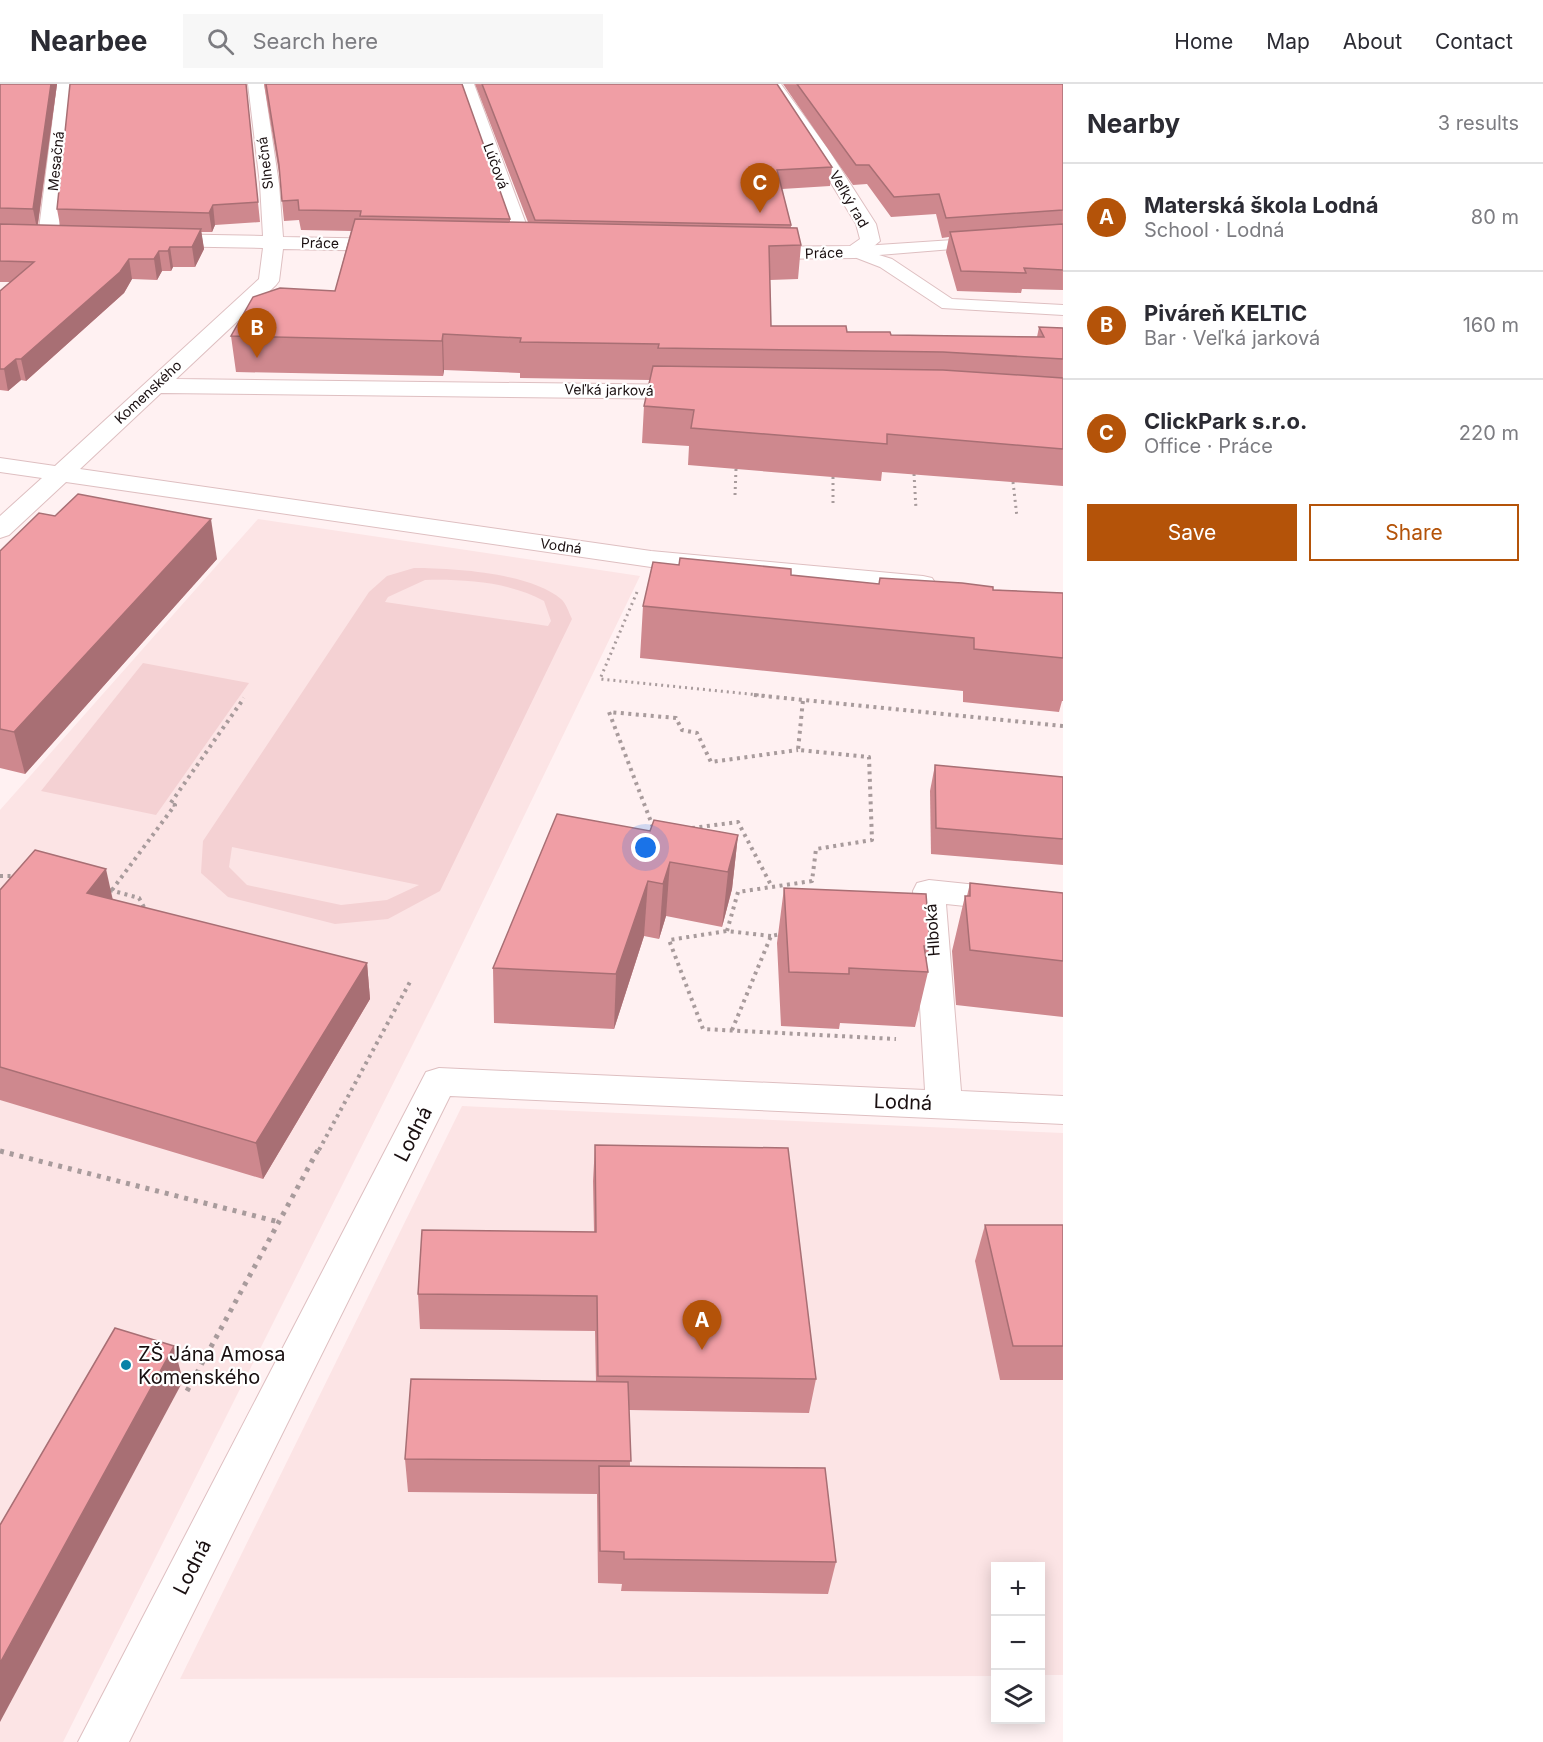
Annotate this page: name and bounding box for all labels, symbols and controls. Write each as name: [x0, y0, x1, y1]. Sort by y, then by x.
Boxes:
search box: [183, 14, 603, 68]
text: Nearbee: [30, 24, 147, 58]
icon: search: [204, 25, 237, 58]
text: Search here: [252, 28, 378, 54]
text: Home: [1174, 29, 1233, 54]
text: Map: [1266, 29, 1310, 54]
text: About: [1343, 29, 1402, 54]
text: Contact: [1435, 29, 1513, 54]
text: Nearby: [1087, 108, 1180, 139]
text: 3 results: [1438, 111, 1519, 135]
street label: Mesačná: [44, 130, 67, 192]
street label: Slnečná: [253, 136, 276, 190]
street label: Lúčová: [480, 140, 513, 191]
pin: C: [740, 164, 780, 213]
street label: Veľký rad: [826, 167, 873, 230]
text: Materská škola Lodná: [1144, 192, 1379, 218]
text: A: [1099, 205, 1114, 229]
text: 80 m: [1471, 205, 1519, 229]
text: School · Lodná: [1144, 218, 1285, 242]
street label: Práce: [301, 234, 339, 251]
street label: Práce: [805, 243, 843, 262]
text: Piváreň KELTIC: [1144, 300, 1307, 326]
pin: B: [238, 308, 276, 358]
text: B: [1100, 313, 1113, 337]
text: 160 m: [1463, 313, 1519, 337]
text: Bar · Veľká jarková: [1144, 326, 1320, 350]
street label: Komenského: [111, 356, 185, 427]
street label: Veľká jarková: [564, 380, 654, 399]
text: ClickPark s.r.o.: [1144, 408, 1307, 434]
text: C: [1099, 421, 1114, 445]
text: 220 m: [1459, 421, 1519, 445]
text: Office · Práce: [1144, 434, 1273, 458]
button: Save: [1087, 504, 1297, 561]
button: Share: [1309, 504, 1519, 561]
street label: Vodná: [539, 534, 583, 557]
your location: [631, 833, 660, 862]
street label: Hlboká: [920, 903, 944, 957]
street label: Lodná: [873, 1089, 933, 1115]
street label: Lodná: [389, 1102, 437, 1166]
pin: A: [682, 1300, 722, 1350]
place label: ZŠ Jána Amosa Komenského: [138, 1342, 285, 1389]
marker: ZŠ Jána Amosa Komenského: [119, 1358, 133, 1372]
street label: Lodná: [168, 1535, 216, 1599]
map controls: [991, 1562, 1045, 1724]
button: +: [991, 1562, 1045, 1616]
button: −: [991, 1616, 1045, 1670]
button: layers: [991, 1670, 1045, 1724]

